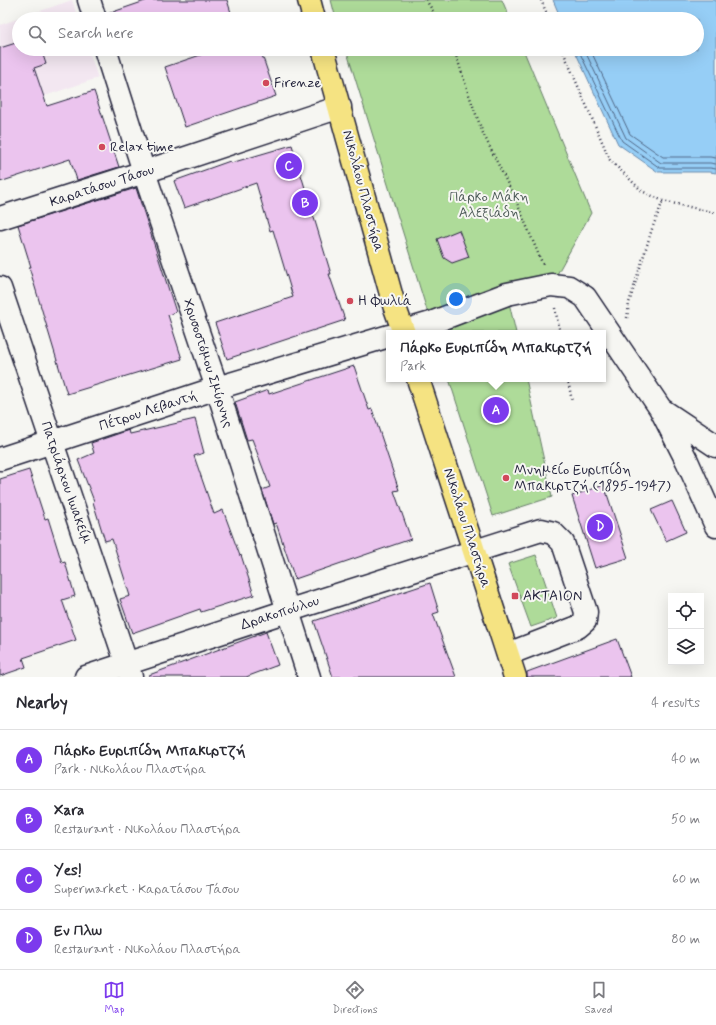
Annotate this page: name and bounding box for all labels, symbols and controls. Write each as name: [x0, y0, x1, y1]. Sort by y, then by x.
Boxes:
search box: [12, 12, 704, 56]
icon: search: [26, 23, 48, 45]
text: Search here: [58, 24, 134, 44]
place label: Firenze: [274, 74, 321, 92]
marker: Firenze: [261, 78, 271, 88]
street label: Νικολάου Πλαστήρα: [338, 128, 388, 254]
place label: Relax time: [110, 138, 174, 156]
marker: Relax time: [97, 142, 107, 152]
pin: C: [276, 151, 302, 181]
street label: Καρατάσου Τάσου: [48, 161, 156, 211]
pin: B: [292, 188, 318, 218]
park label: Πάρκο Μάκη Αλεξιάδη: [449, 188, 529, 222]
your location: [446, 289, 466, 309]
place label: Η Φωλιά: [358, 292, 412, 310]
street label: Χρυσοστόμου Σμύρνης: [179, 296, 237, 430]
marker: Η Φωλιά: [345, 296, 355, 306]
popup: [386, 330, 606, 382]
text: Πάρκο Ευριπίδη Μπακιρτζή: [400, 338, 592, 358]
text: Park: [400, 358, 426, 375]
street label: Πέτρου Λεβαντή: [96, 386, 199, 435]
pin: A: [483, 395, 509, 425]
street label: Πατριάρχου Ιωακείμ: [36, 419, 96, 547]
place label: Μνημείο Ευριπίδη Μπακιρτζή (1895-1947): [514, 461, 671, 495]
street label: Νικολάου Πλαστήρα: [439, 466, 495, 590]
marker: Μνημείο Ευριπίδη Μπακιρτζή (1895-1947): [501, 473, 511, 483]
pin: D: [587, 512, 613, 542]
place label: ΑΚΤΑΙΟΝ: [523, 587, 582, 605]
marker: ΑΚΤΑΙΟΝ: [510, 591, 520, 601]
street label: Δρακοπούλου: [238, 592, 322, 634]
map controls: [668, 593, 704, 665]
button: locate: [668, 593, 704, 629]
button: layers: [668, 629, 704, 665]
text: Nearby: [16, 692, 68, 714]
text: 4 results: [651, 695, 700, 712]
text: Πάρκο Ευριπίδη Μπακιρτζή: [54, 741, 246, 761]
text: A: [25, 751, 33, 768]
text: 40 m: [671, 751, 700, 768]
text: Park · Νικολάου Πλαστήρα: [54, 761, 206, 778]
text: Xara: [54, 801, 84, 821]
text: B: [25, 811, 33, 828]
text: 50 m: [671, 811, 700, 828]
text: Restaurant · Νικολάου Πλαστήρα: [54, 821, 241, 838]
text: Yes!: [54, 861, 82, 881]
text: C: [24, 871, 34, 888]
text: 60 m: [672, 871, 700, 888]
text: Supermarket · Καρατάσου Τάσου: [54, 881, 239, 898]
text: Εν Πλω: [54, 921, 102, 941]
text: D: [25, 931, 33, 948]
text: 80 m: [671, 931, 700, 948]
text: Restaurant · Νικολάου Πλαστήρα: [54, 941, 241, 958]
tab: Map: [103, 979, 125, 1017]
tab: Directions: [332, 979, 378, 1017]
tab: Saved: [585, 979, 612, 1017]

